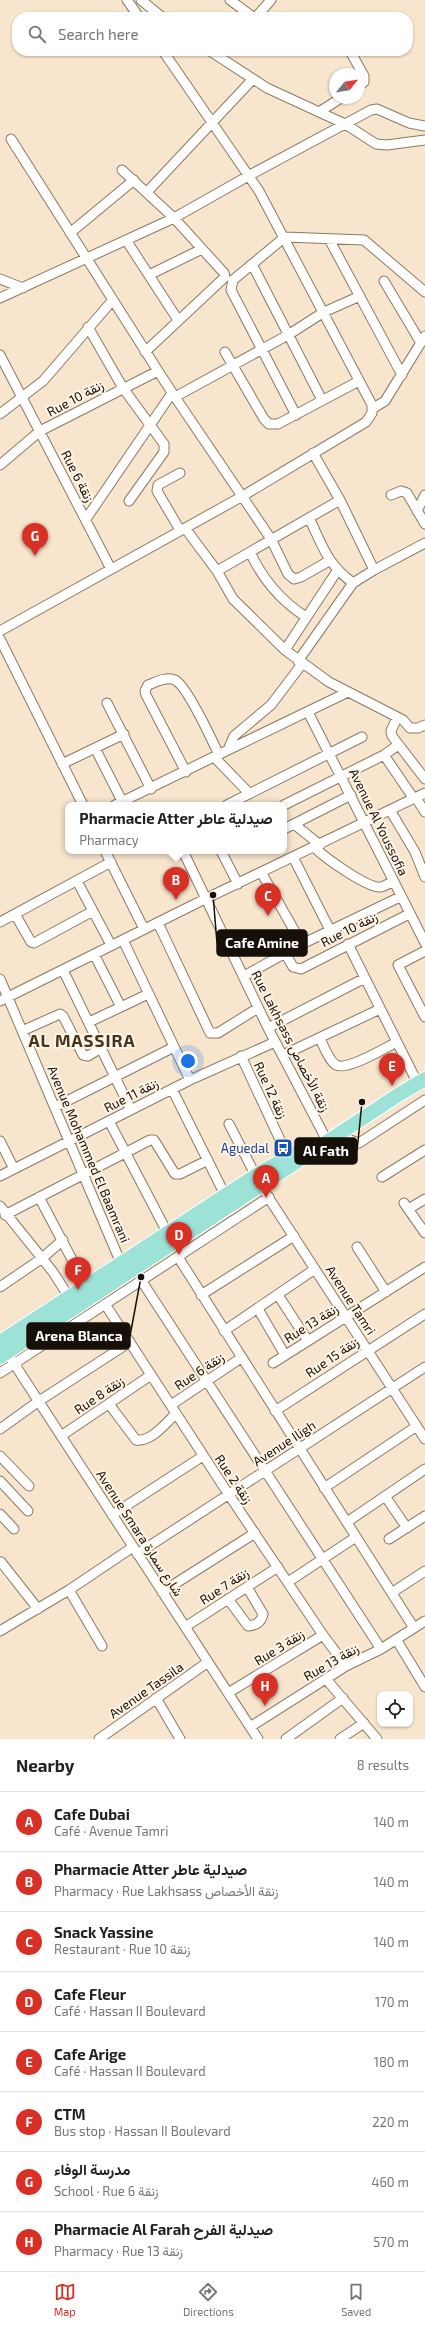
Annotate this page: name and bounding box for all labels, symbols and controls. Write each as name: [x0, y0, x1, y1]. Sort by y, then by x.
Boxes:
search box: [12, 12, 413, 56]
icon: search: [26, 23, 48, 45]
text: Search here: [58, 25, 139, 43]
north arrow: [329, 68, 365, 104]
street label: Rue 10 زنقة: [44, 376, 106, 420]
street label: Rue 6 زنقة: [57, 447, 98, 505]
pin: G: [22, 523, 48, 556]
street label: Avenue Al Youssofia: [346, 766, 412, 878]
popup: [65, 802, 287, 854]
text: Pharmacie Atter صيدلية عاطر: [79, 809, 273, 827]
text: Pharmacy: [79, 832, 139, 848]
pin: B: [163, 867, 189, 900]
pin: C: [255, 883, 281, 916]
street label: Rue 10 زنقة: [318, 908, 381, 951]
callout: Cafe Amine: [217, 930, 307, 956]
text: Cafe Amine: [225, 934, 299, 951]
street label: Rue Lakhsass زنقة الأخصاص: [247, 968, 334, 1115]
district label: AL MASSIRA: [28, 1030, 136, 1050]
your location: [178, 1051, 198, 1071]
pin: E: [379, 1053, 405, 1086]
street label: Rue 12 زنقة: [250, 1059, 291, 1122]
street label: Avenue Mohammed El Baamrani: [44, 1063, 134, 1245]
street label: Rue 11 زنقة: [101, 1074, 161, 1116]
bus stop icon: Aguedal: [272, 1137, 294, 1159]
callout: Al Fath: [295, 1138, 357, 1164]
place label: Aguedal: [221, 1140, 269, 1156]
text: Al Fath: [303, 1142, 349, 1159]
pin: A: [253, 1165, 279, 1198]
pin: D: [166, 1222, 192, 1255]
pin: F: [65, 1257, 91, 1290]
street label: Avenue Tamri: [323, 1262, 379, 1338]
street label: Rue 13 زنقة: [281, 1300, 342, 1347]
callout: Arena Blanca: [27, 1323, 130, 1349]
text: Arena Blanca: [35, 1327, 123, 1344]
street label: Rue 15 زنقة: [302, 1333, 362, 1381]
street label: Rue 6 زنقة: [171, 1349, 227, 1394]
street label: Rue 8 زنقة: [71, 1373, 127, 1418]
street label: Avenue Iligh: [250, 1417, 318, 1469]
street label: Rue 2 زنقة: [211, 1451, 256, 1507]
street label: Avenue Smara شارع سمارة: [92, 1467, 187, 1600]
street label: Rue 7 زنقة: [196, 1564, 252, 1609]
street label: Rue 3 زنقة: [251, 1625, 307, 1669]
street label: Rue 13 زنقة: [301, 1640, 362, 1685]
street label: Avenue Tassila: [106, 1658, 186, 1722]
pin: H: [252, 1673, 278, 1706]
map controls: [377, 1691, 413, 1727]
button: locate: [377, 1691, 413, 1727]
text: Nearby: [16, 1755, 74, 1775]
text: 8 results: [357, 1757, 409, 1773]
text: Cafe Dubai: [54, 1805, 130, 1823]
text: A: [25, 1814, 33, 1830]
text: 140 m: [374, 1814, 409, 1830]
text: Café · Avenue Tamri: [54, 1823, 168, 1839]
text: Pharmacie Atter صيدلية عاطر: [54, 1860, 247, 1878]
text: B: [25, 1874, 33, 1890]
text: 140 m: [374, 1874, 409, 1890]
text: Pharmacy · Rue Lakhsass زنقة الأخصاص: [54, 1883, 278, 1899]
text: Snack Yassine: [54, 1923, 153, 1941]
text: C: [25, 1934, 33, 1950]
text: 140 m: [374, 1934, 409, 1950]
text: Restaurant · Rue 10 زنقة: [54, 1941, 191, 1957]
text: Cafe Fleur: [54, 1985, 126, 2003]
text: D: [25, 1994, 33, 2010]
text: 170 m: [375, 1994, 409, 2010]
text: Café · Hassan II Boulevard: [54, 2003, 206, 2019]
text: Cafe Arige: [54, 2045, 126, 2063]
text: E: [25, 2054, 33, 2070]
text: 180 m: [374, 2054, 409, 2070]
text: Café · Hassan II Boulevard: [54, 2063, 206, 2079]
text: CTM: [54, 2105, 86, 2123]
text: F: [25, 2114, 33, 2130]
text: 220 m: [372, 2114, 409, 2130]
text: Bus stop · Hassan II Boulevard: [54, 2123, 231, 2139]
text: مدرسة الوفاء: [54, 2160, 131, 2178]
text: G: [25, 2174, 33, 2190]
text: 460 m: [371, 2174, 409, 2190]
text: School · Rue 6 زنقة: [54, 2183, 159, 2199]
text: Pharmacie Al Farah صيدلية الفرح: [54, 2220, 273, 2238]
text: H: [25, 2234, 33, 2250]
text: 570 m: [373, 2234, 409, 2250]
text: Pharmacy · Rue 13 زنقة: [54, 2243, 183, 2259]
tab: Map: [54, 2281, 76, 2318]
tab: Directions: [183, 2281, 234, 2318]
tab: Saved: [341, 2281, 371, 2318]

